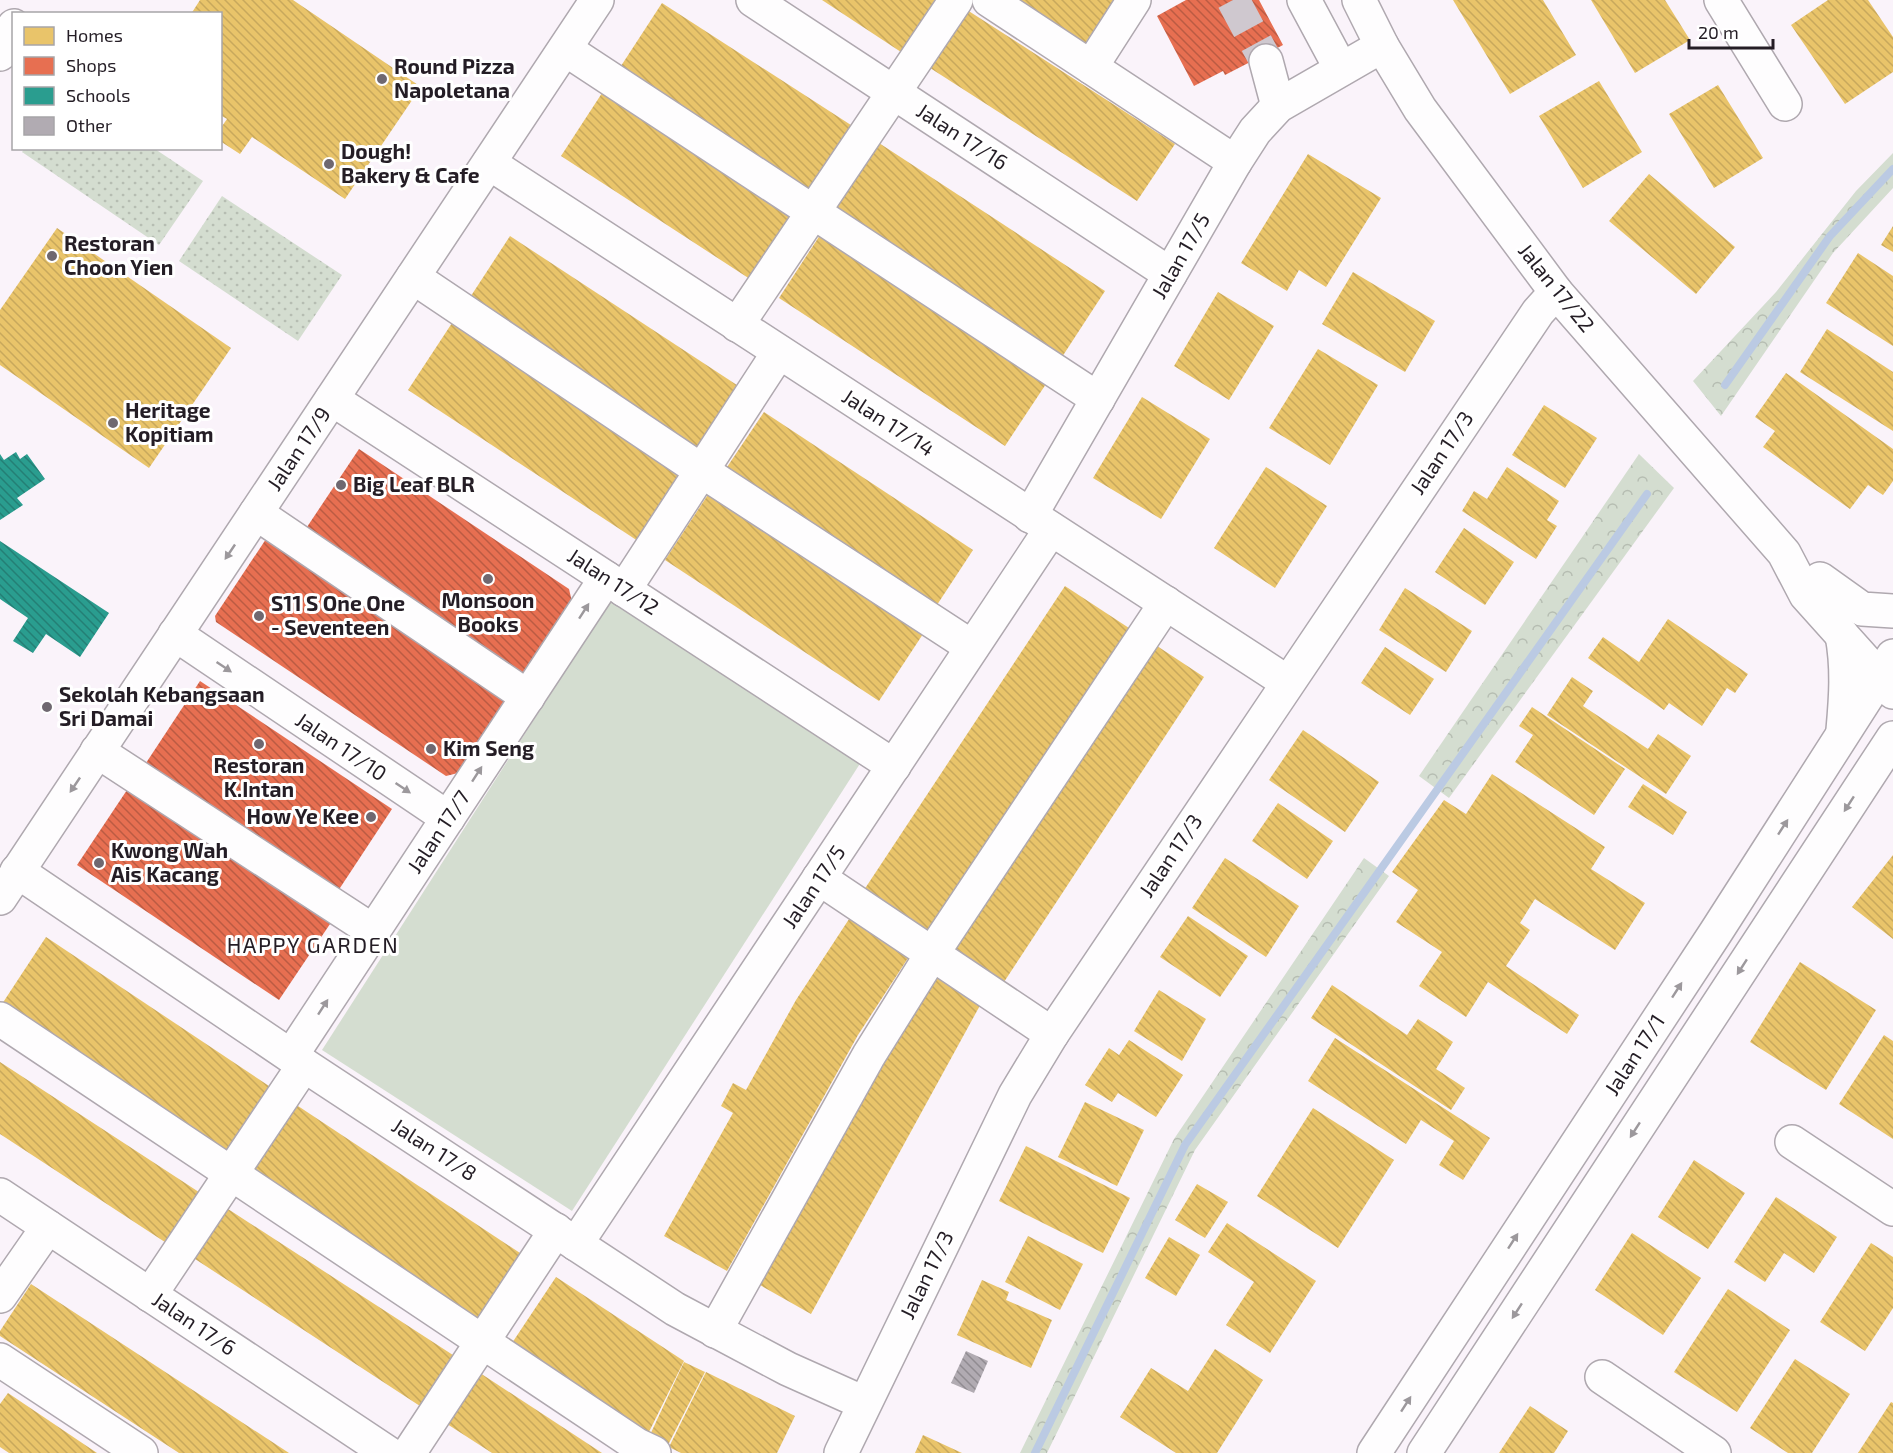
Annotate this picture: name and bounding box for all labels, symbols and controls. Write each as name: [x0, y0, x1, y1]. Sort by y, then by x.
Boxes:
legend: [12, 12, 222, 150]
scale bar: [1689, 12, 1773, 50]
text: 20 m: [1698, 21, 1739, 43]
text: Homes: [66, 24, 123, 46]
place label: Round Pizza Napoletana: [394, 53, 515, 102]
text: Shops: [66, 54, 116, 76]
marker: Round Pizza Napoletana: [375, 72, 389, 86]
text: Schools: [66, 84, 130, 106]
street label: Jalan 17/16: [913, 97, 1013, 174]
text: Other: [66, 114, 112, 136]
place label: Dough! Bakery & Cafe: [341, 138, 480, 188]
marker: Dough! Bakery & Cafe: [322, 157, 336, 171]
street label: Jalan 17/5: [1145, 208, 1214, 302]
place label: Restoran Choon Yien: [64, 230, 173, 279]
street label: Jalan 17/22: [1514, 238, 1601, 336]
marker: Restoran Choon Yien: [45, 249, 59, 263]
street label: Jalan 17/14: [838, 383, 939, 461]
place label: Heritage Kopitiam: [125, 397, 214, 446]
street label: Jalan 17/9: [261, 402, 335, 495]
street label: Jalan 17/3: [1404, 406, 1478, 499]
marker: Heritage Kopitiam: [106, 416, 120, 430]
place label: Big Leaf BLR: [353, 471, 475, 496]
marker: Big Leaf BLR: [334, 478, 348, 492]
street label: Jalan 17/12: [564, 542, 664, 619]
one-way arrow: [224, 544, 235, 561]
marker: Monsoon Books: [481, 572, 495, 586]
place label: Monsoon Books: [442, 587, 534, 636]
place label: S11 S One One - Seventeen: [271, 590, 405, 639]
one-way arrow: [579, 603, 590, 620]
marker: S11 S One One - Seventeen: [252, 609, 266, 623]
one-way arrow: [215, 661, 231, 673]
place label: Sekolah Kebangsaan Sri Damai: [59, 681, 265, 730]
marker: Sekolah Kebangsaan Sri Damai: [40, 700, 54, 714]
street label: Jalan 17/10: [292, 706, 392, 785]
place label: Kim Seng: [443, 735, 534, 760]
marker: Restoran K.Intan: [252, 737, 266, 751]
marker: Kim Seng: [424, 742, 438, 756]
place label: Restoran K.Intan: [214, 752, 304, 801]
one-way arrow: [471, 766, 482, 782]
one-way arrow: [69, 776, 81, 792]
one-way arrow: [394, 782, 410, 794]
street label: Jalan 17/7: [401, 785, 475, 877]
one-way arrow: [1843, 796, 1855, 812]
place label: How Ye Kee: [246, 803, 359, 828]
street label: Jalan 17/3: [1133, 809, 1207, 902]
marker: How Ye Kee: [364, 810, 378, 824]
one-way arrow: [1778, 818, 1789, 835]
place label: Kwong Wah Ais Kacang: [111, 837, 228, 886]
street label: Jalan 17/5: [776, 840, 850, 932]
marker: Kwong Wah Ais Kacang: [92, 856, 106, 870]
district label: HAPPY GARDEN: [227, 931, 399, 957]
one-way arrow: [1737, 959, 1748, 975]
one-way arrow: [1672, 982, 1683, 998]
one-way arrow: [317, 999, 328, 1015]
street label: Jalan 17/1: [1598, 1009, 1669, 1099]
street label: Jalan 17/8: [388, 1112, 482, 1185]
one-way arrow: [1630, 1122, 1641, 1138]
street label: Jalan 17/3: [894, 1226, 958, 1323]
one-way arrow: [1507, 1233, 1518, 1249]
street label: Jalan 17/6: [148, 1286, 241, 1360]
one-way arrow: [1511, 1303, 1522, 1319]
one-way arrow: [1400, 1396, 1411, 1412]

